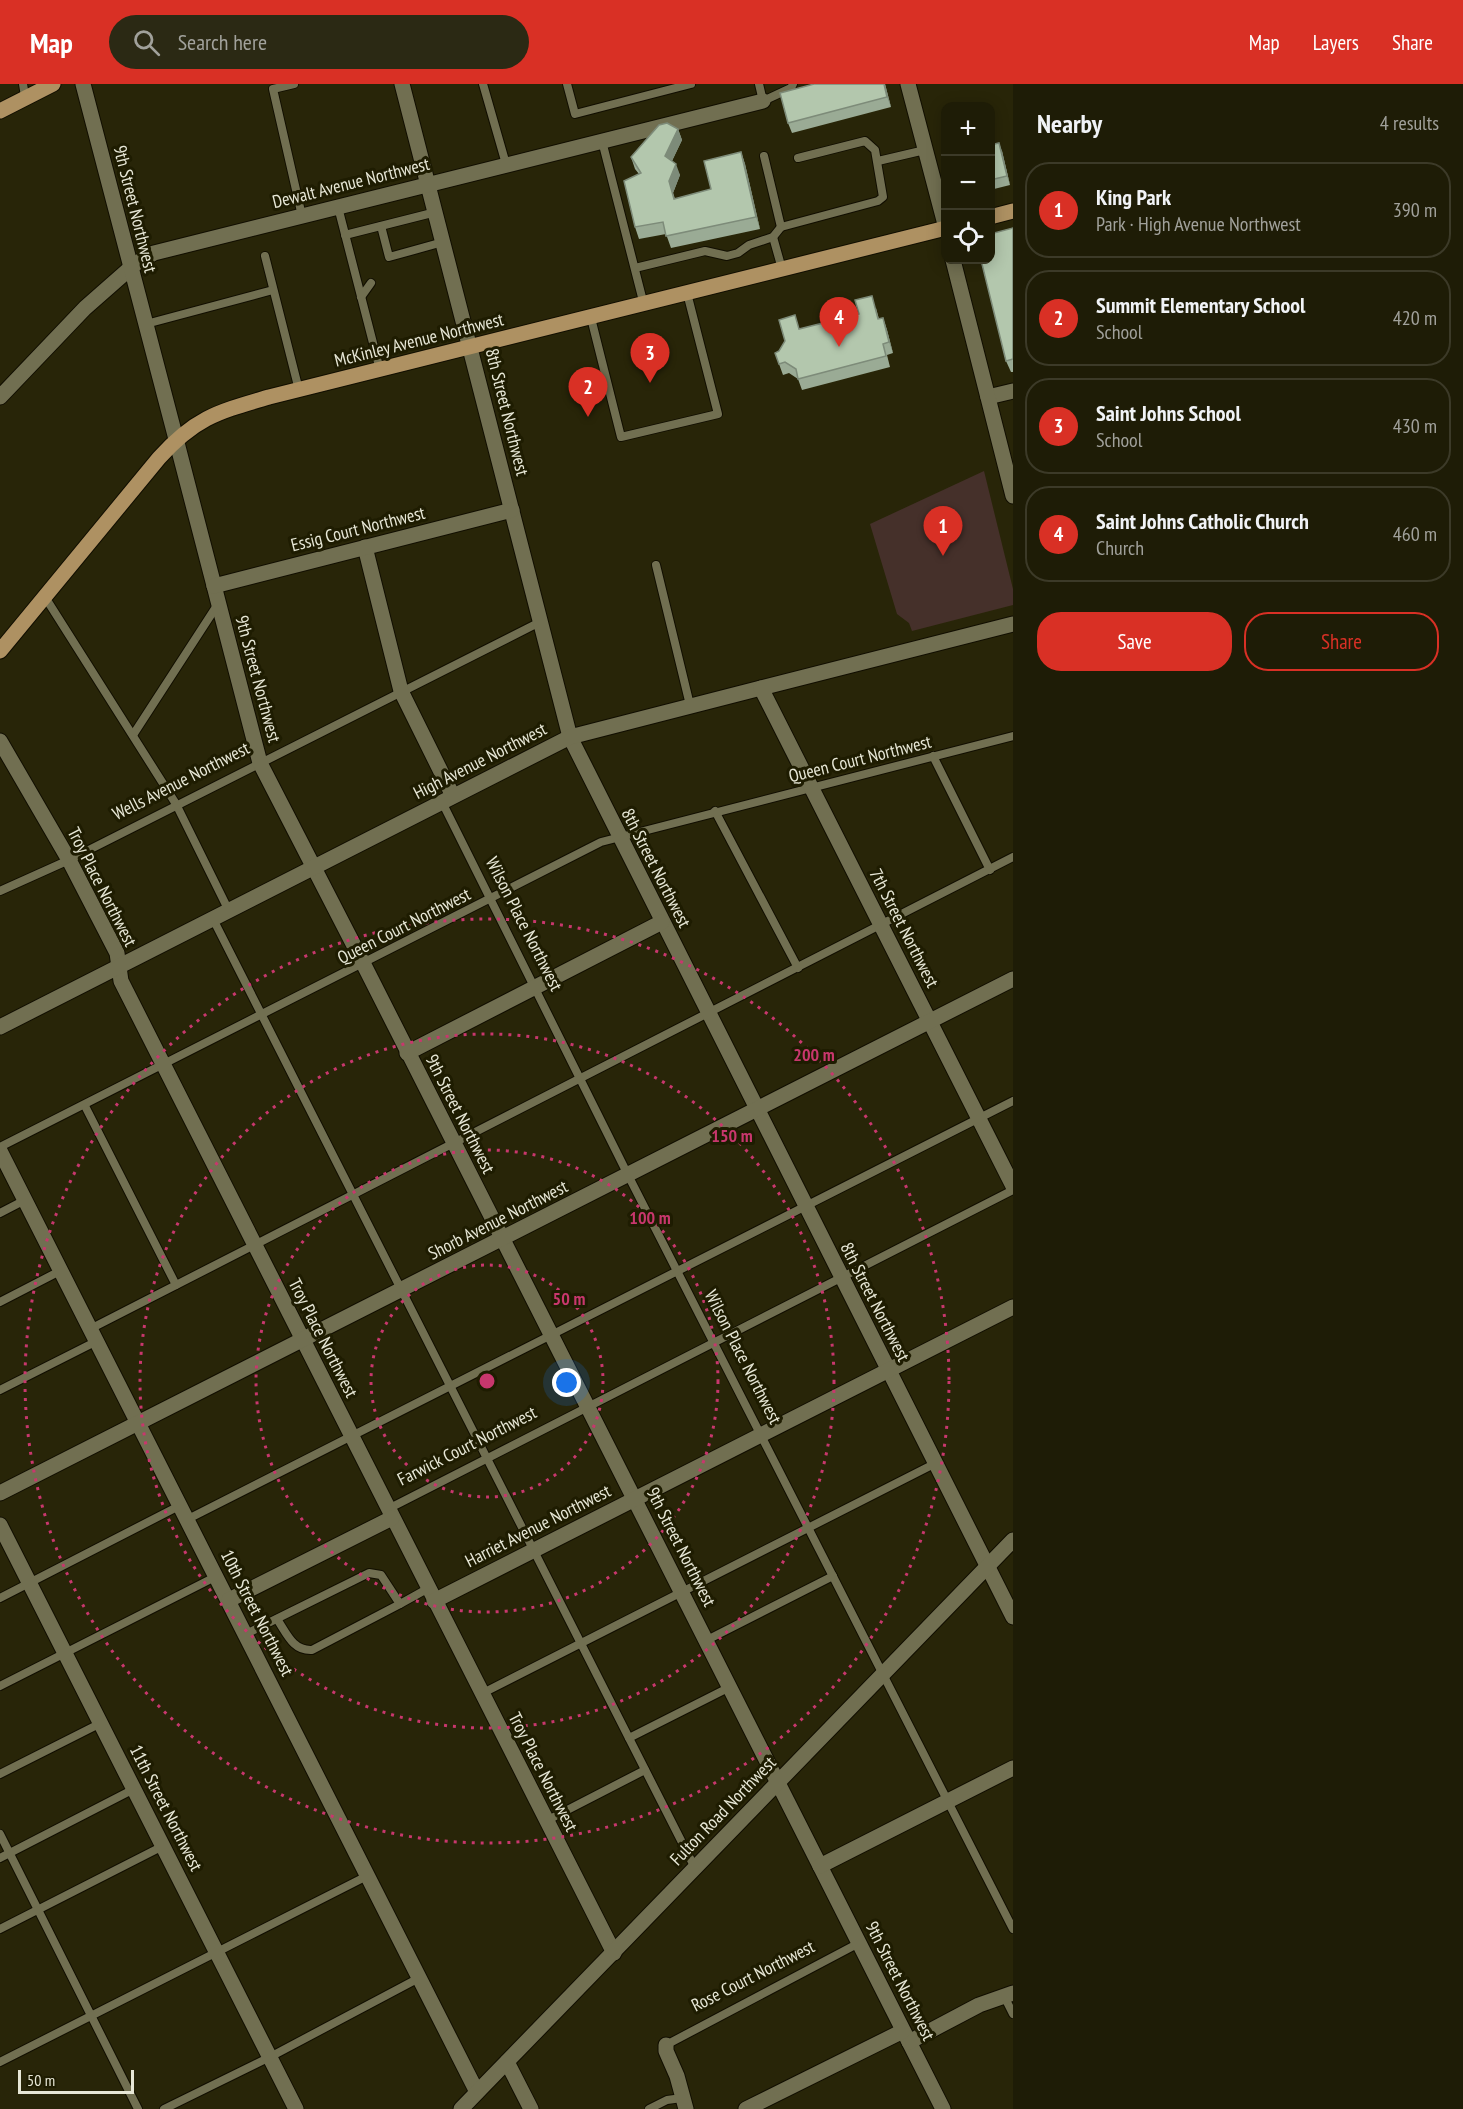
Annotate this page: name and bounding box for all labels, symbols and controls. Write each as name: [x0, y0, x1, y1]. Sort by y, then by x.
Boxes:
search box: [109, 15, 529, 69]
text: Map: [30, 24, 73, 61]
icon: search: [130, 26, 163, 59]
text: Search here: [178, 28, 267, 56]
text: Map: [1249, 29, 1280, 56]
text: Layers: [1313, 29, 1359, 56]
text: Share: [1392, 29, 1433, 56]
map controls: [941, 102, 995, 264]
button: +: [941, 102, 995, 156]
text: Nearby: [1037, 107, 1102, 140]
text: 4 results: [1380, 110, 1439, 136]
street label: 9th Street Northwest: [109, 143, 162, 275]
street label: Dewalt Avenue Northwest: [270, 152, 432, 213]
button: −: [941, 156, 995, 210]
text: King Park: [1096, 183, 1171, 211]
text: 1: [1054, 197, 1063, 223]
text: 390 m: [1393, 197, 1437, 223]
button: locate: [941, 210, 995, 264]
text: Park · High Avenue Northwest: [1096, 211, 1301, 237]
text: Summit Elementary School: [1096, 291, 1305, 319]
pin: 4: [820, 298, 858, 347]
text: 2: [1054, 305, 1063, 331]
text: 420 m: [1393, 305, 1437, 331]
street label: McKinley Avenue Northwest: [332, 307, 506, 372]
text: School: [1096, 319, 1142, 345]
pin: 3: [630, 334, 670, 383]
street label: 8th Street Northwest: [481, 346, 534, 478]
pin: 2: [568, 368, 608, 417]
text: Saint Johns School: [1096, 399, 1241, 427]
text: 3: [1054, 413, 1063, 439]
text: 430 m: [1393, 413, 1437, 439]
text: School: [1096, 427, 1142, 453]
street label: Essig Court Northwest: [288, 501, 427, 556]
pin: 1: [924, 506, 962, 556]
text: Saint Johns Catholic Church: [1096, 507, 1309, 535]
text: 4: [1054, 521, 1063, 547]
text: 460 m: [1393, 521, 1437, 547]
text: Church: [1096, 535, 1144, 561]
button: Save: [1037, 612, 1232, 671]
button: Share: [1244, 612, 1439, 671]
street label: 9th Street Northwest: [230, 613, 286, 745]
street label: High Avenue Northwest: [409, 717, 550, 804]
street label: Queen Court Northwest: [786, 730, 934, 787]
street label: Wells Avenue Northwest: [108, 736, 253, 825]
street label: 8th Street Northwest: [617, 804, 696, 931]
street label: Troy Place Northwest: [63, 823, 142, 950]
street label: Wilson Place Northwest: [481, 853, 568, 995]
street label: 7th Street Northwest: [865, 864, 944, 991]
street label: Queen Court Northwest: [333, 882, 474, 969]
text: 200 m: [793, 1043, 835, 1066]
street label: 9th Street Northwest: [421, 1050, 500, 1177]
text: 150 m: [711, 1124, 753, 1147]
street label: Shorb Avenue Northwest: [424, 1174, 571, 1265]
text: 100 m: [629, 1206, 671, 1229]
street label: 8th Street Northwest: [836, 1238, 915, 1365]
street label: Troy Place Northwest: [284, 1274, 363, 1401]
street label: Wilson Place Northwest: [700, 1286, 787, 1428]
text: 50 m: [553, 1287, 585, 1310]
your location: [552, 1368, 581, 1397]
centre of rings: [477, 1371, 497, 1391]
street label: Farwick Court Northwest: [393, 1401, 540, 1491]
street label: Harriet Avenue Northwest: [461, 1479, 614, 1572]
street label: 9th Street Northwest: [642, 1483, 721, 1610]
street label: 10th Street Northwest: [216, 1546, 299, 1680]
street label: Troy Place Northwest: [504, 1708, 583, 1835]
street label: 11th Street Northwest: [125, 1741, 208, 1875]
street label: Fulton Road Northwest: [665, 1751, 781, 1870]
street label: 9th Street Northwest: [861, 1917, 940, 2044]
street label: Rose Court Northwest: [687, 1935, 818, 2016]
scale bar: [18, 2067, 134, 2094]
text: 50 m: [27, 2070, 55, 2090]

